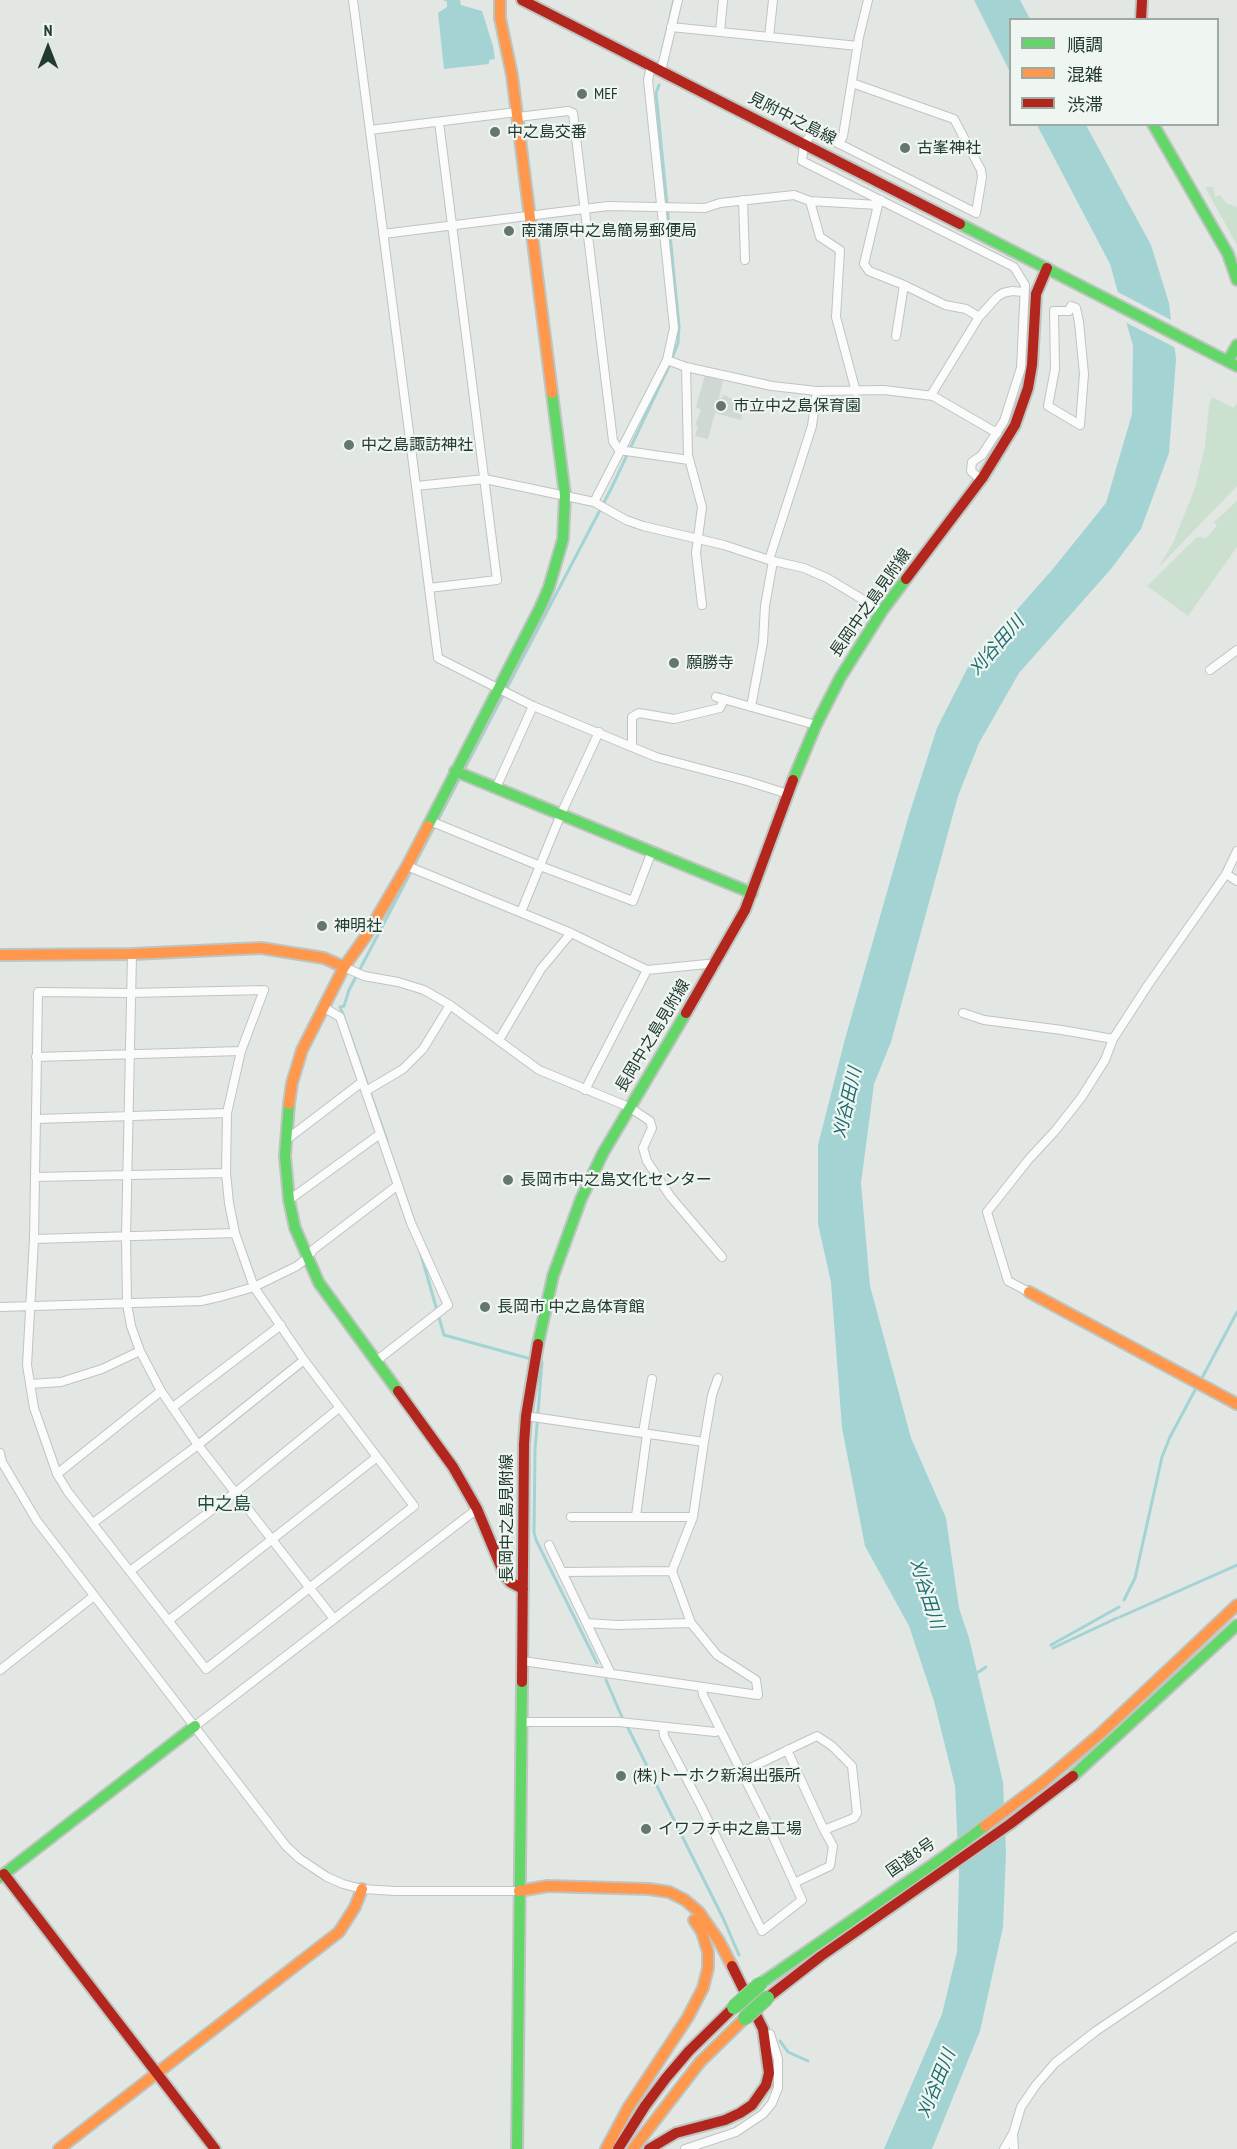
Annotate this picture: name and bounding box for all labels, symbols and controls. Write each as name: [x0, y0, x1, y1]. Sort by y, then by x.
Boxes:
north arrow: [18, 18, 78, 78]
legend: [1009, 18, 1219, 126]
text: N: [44, 20, 52, 40]
text: 順調: [1067, 33, 1103, 56]
text: 混雑: [1067, 63, 1103, 86]
place label: MEF: [594, 84, 618, 104]
marker: MEF: [575, 87, 589, 101]
street label: 見附中之島線: [745, 89, 839, 149]
text: 渋滞: [1067, 93, 1103, 116]
place label: 中之島交番: [507, 122, 587, 142]
marker: 中之島交番: [488, 125, 502, 139]
place label: 古峯神社: [917, 138, 981, 158]
marker: 古峯神社: [898, 141, 912, 155]
place label: 南蒲原中之島簡易郵便局: [521, 221, 697, 241]
marker: 南蒲原中之島簡易郵便局: [502, 224, 516, 238]
place label: 市立中之島保育園: [733, 396, 861, 416]
marker: 市立中之島保育園: [714, 399, 728, 413]
place label: 中之島諏訪神社: [361, 435, 473, 455]
marker: 中之島諏訪神社: [342, 438, 356, 452]
street label: 長岡中之島見附線: [826, 545, 916, 661]
water label: 刈谷田川: [965, 612, 1029, 680]
place label: 願勝寺: [686, 653, 734, 673]
marker: 願勝寺: [667, 656, 681, 670]
place label: 神明社: [334, 916, 382, 936]
marker: 神明社: [315, 919, 329, 933]
street label: 長岡中之島見附線: [612, 976, 694, 1096]
water label: 刈谷田川: [829, 1065, 867, 1141]
place label: 長岡市中之島文化センター: [520, 1170, 712, 1190]
marker: 長岡市中之島文化センター: [501, 1173, 515, 1187]
place label: 長岡市 中之島体育館: [497, 1297, 644, 1317]
marker: 長岡市 中之島体育館: [478, 1300, 492, 1314]
street label: 長岡中之島見附線: [497, 1454, 517, 1582]
district label: 中之島: [197, 1494, 251, 1516]
water label: 刈谷田川: [905, 1556, 947, 1632]
place label: (株)トーホク新潟出張所: [633, 1766, 800, 1786]
marker: (株)トーホク新潟出張所: [614, 1769, 628, 1783]
place label: イワフチ中之島工場: [658, 1819, 802, 1839]
marker: イワフチ中之島工場: [639, 1822, 653, 1836]
street label: 国道8号: [883, 1834, 939, 1882]
water label: 刈谷田川: [914, 2047, 960, 2121]

